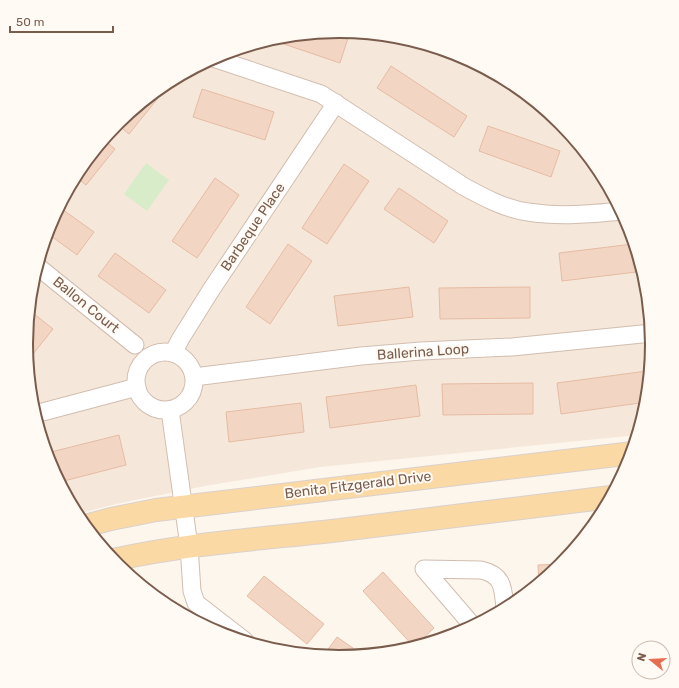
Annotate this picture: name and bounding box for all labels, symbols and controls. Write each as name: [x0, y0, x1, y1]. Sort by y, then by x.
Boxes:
scale bar: [10, 8, 113, 34]
text: 50 m: [16, 15, 44, 29]
street label: Barbeque Place: [217, 180, 289, 274]
street label: Ballon Court: [49, 273, 123, 337]
street label: Ballerina Loop: [376, 340, 470, 364]
street label: Benita Fitzgerald Drive: [284, 468, 433, 502]
north arrow: [631, 640, 671, 680]
text: N: [635, 651, 649, 663]

